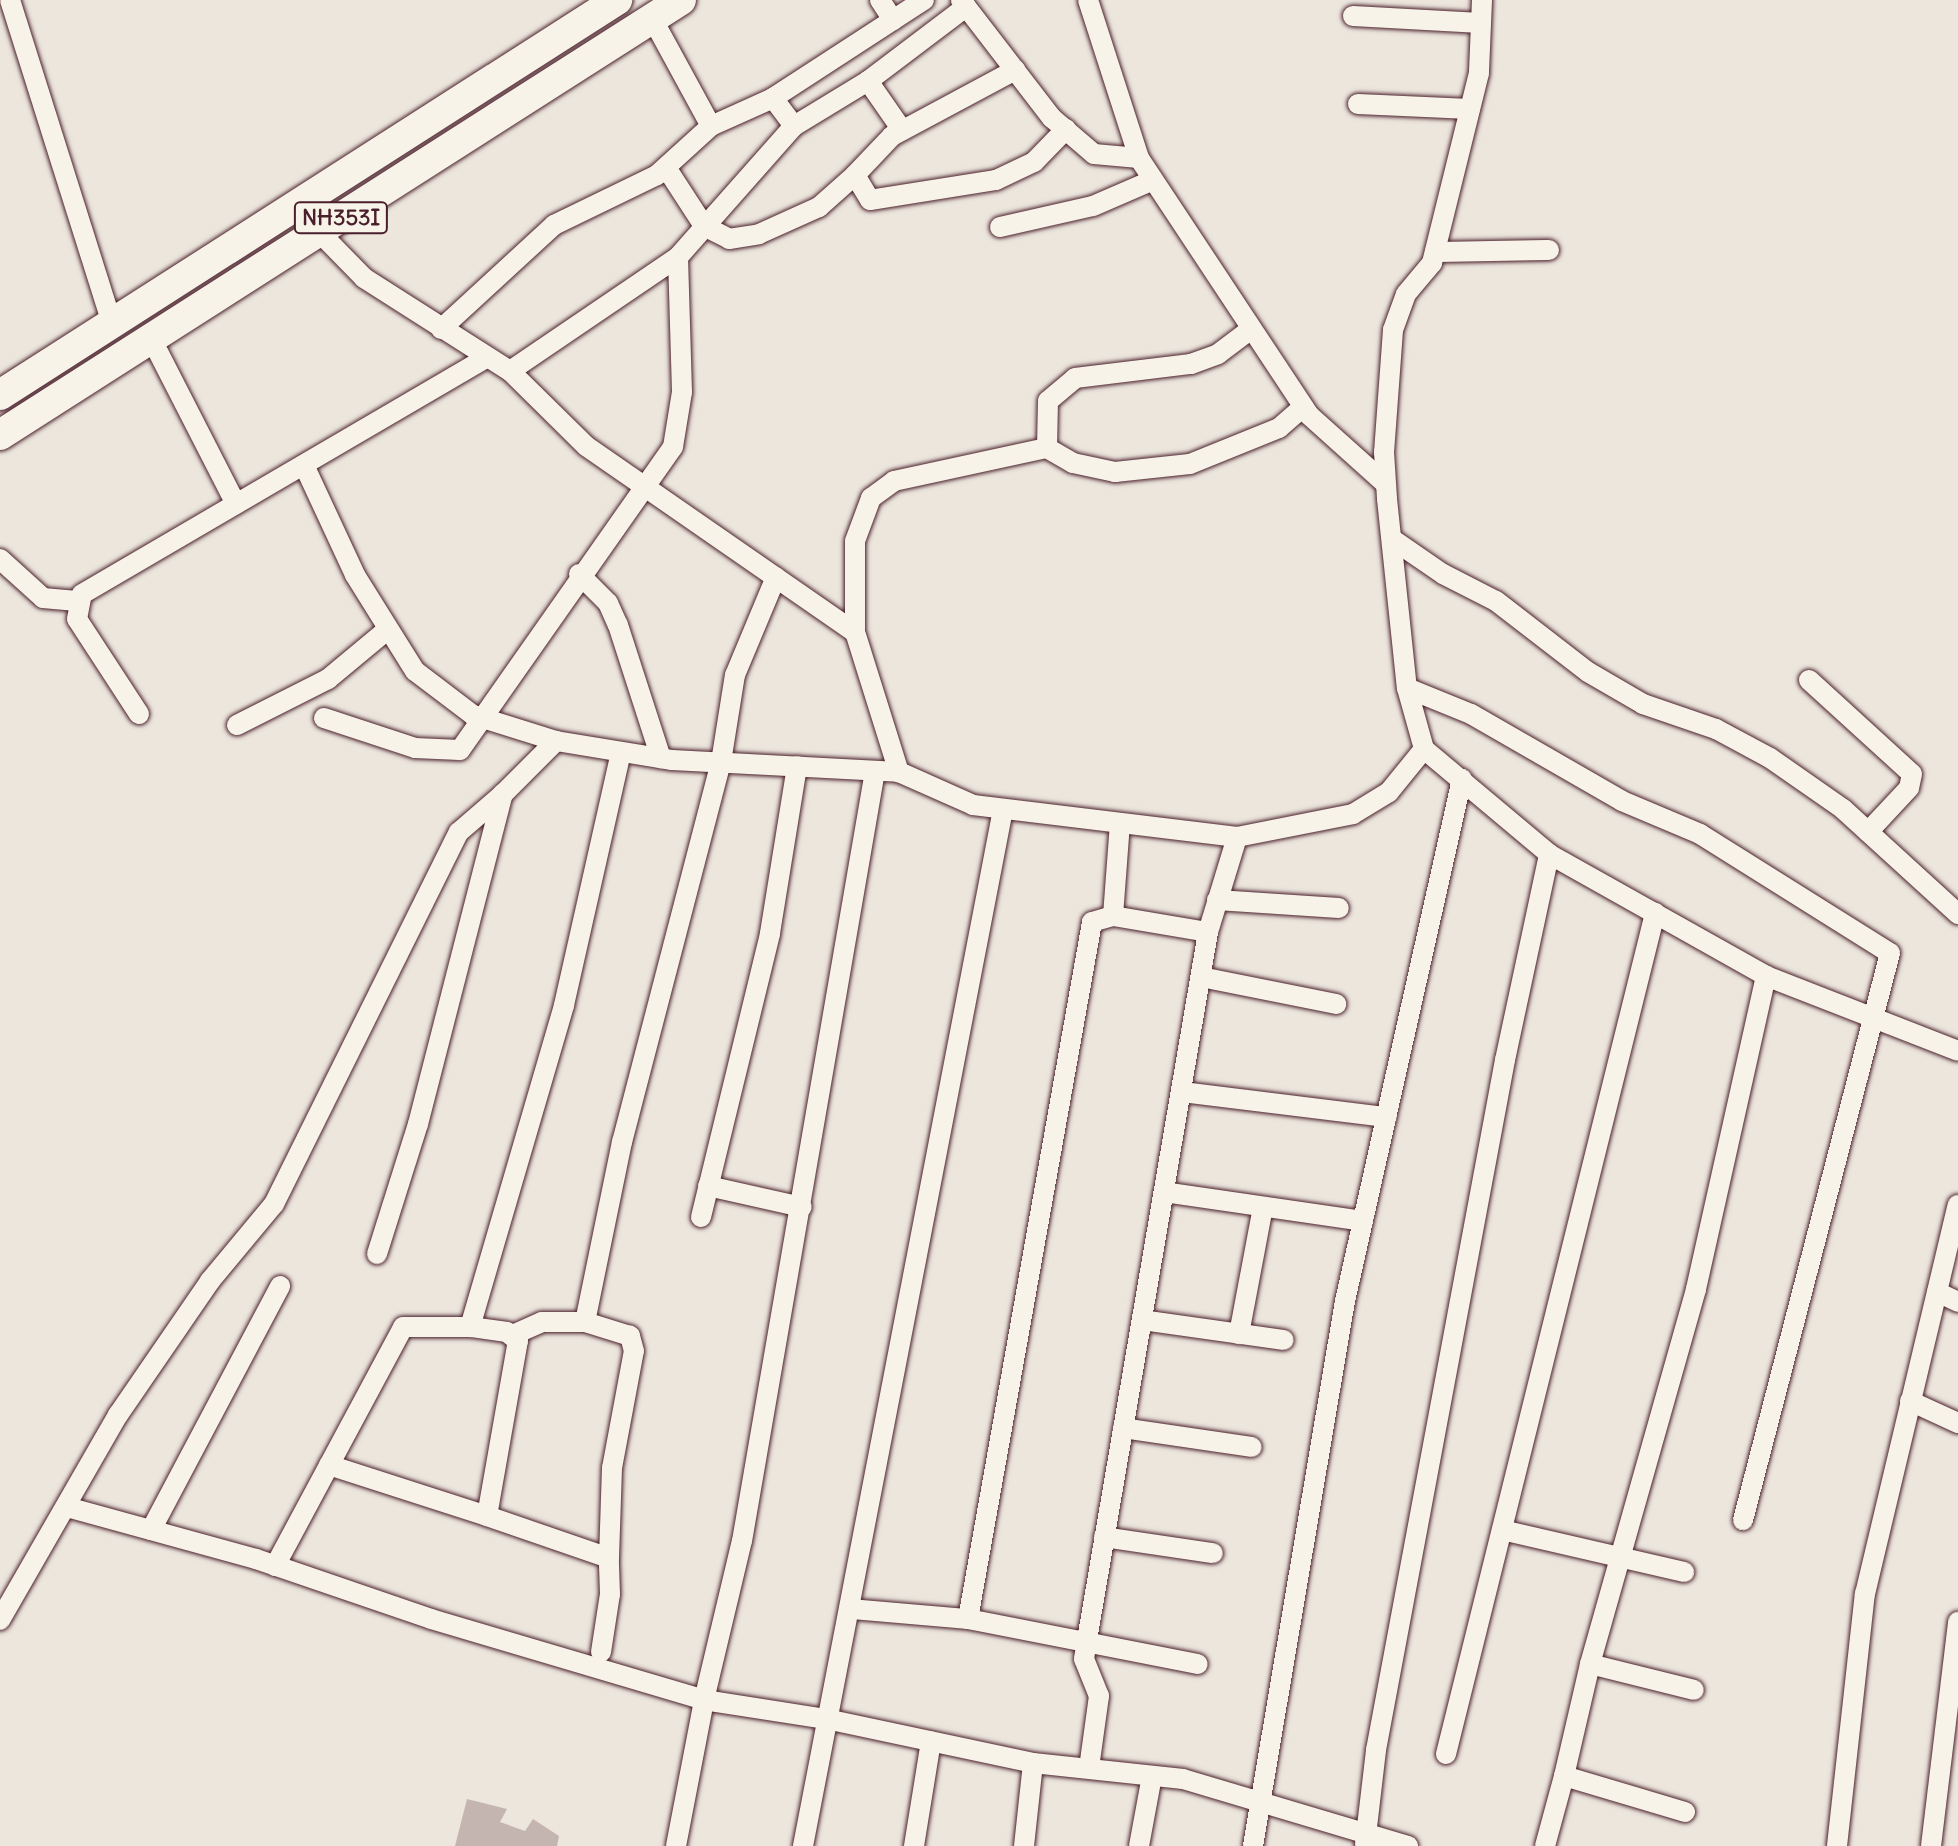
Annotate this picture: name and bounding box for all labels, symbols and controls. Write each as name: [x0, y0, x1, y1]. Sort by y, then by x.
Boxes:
road number: NH353I: [293, 200, 389, 236]

